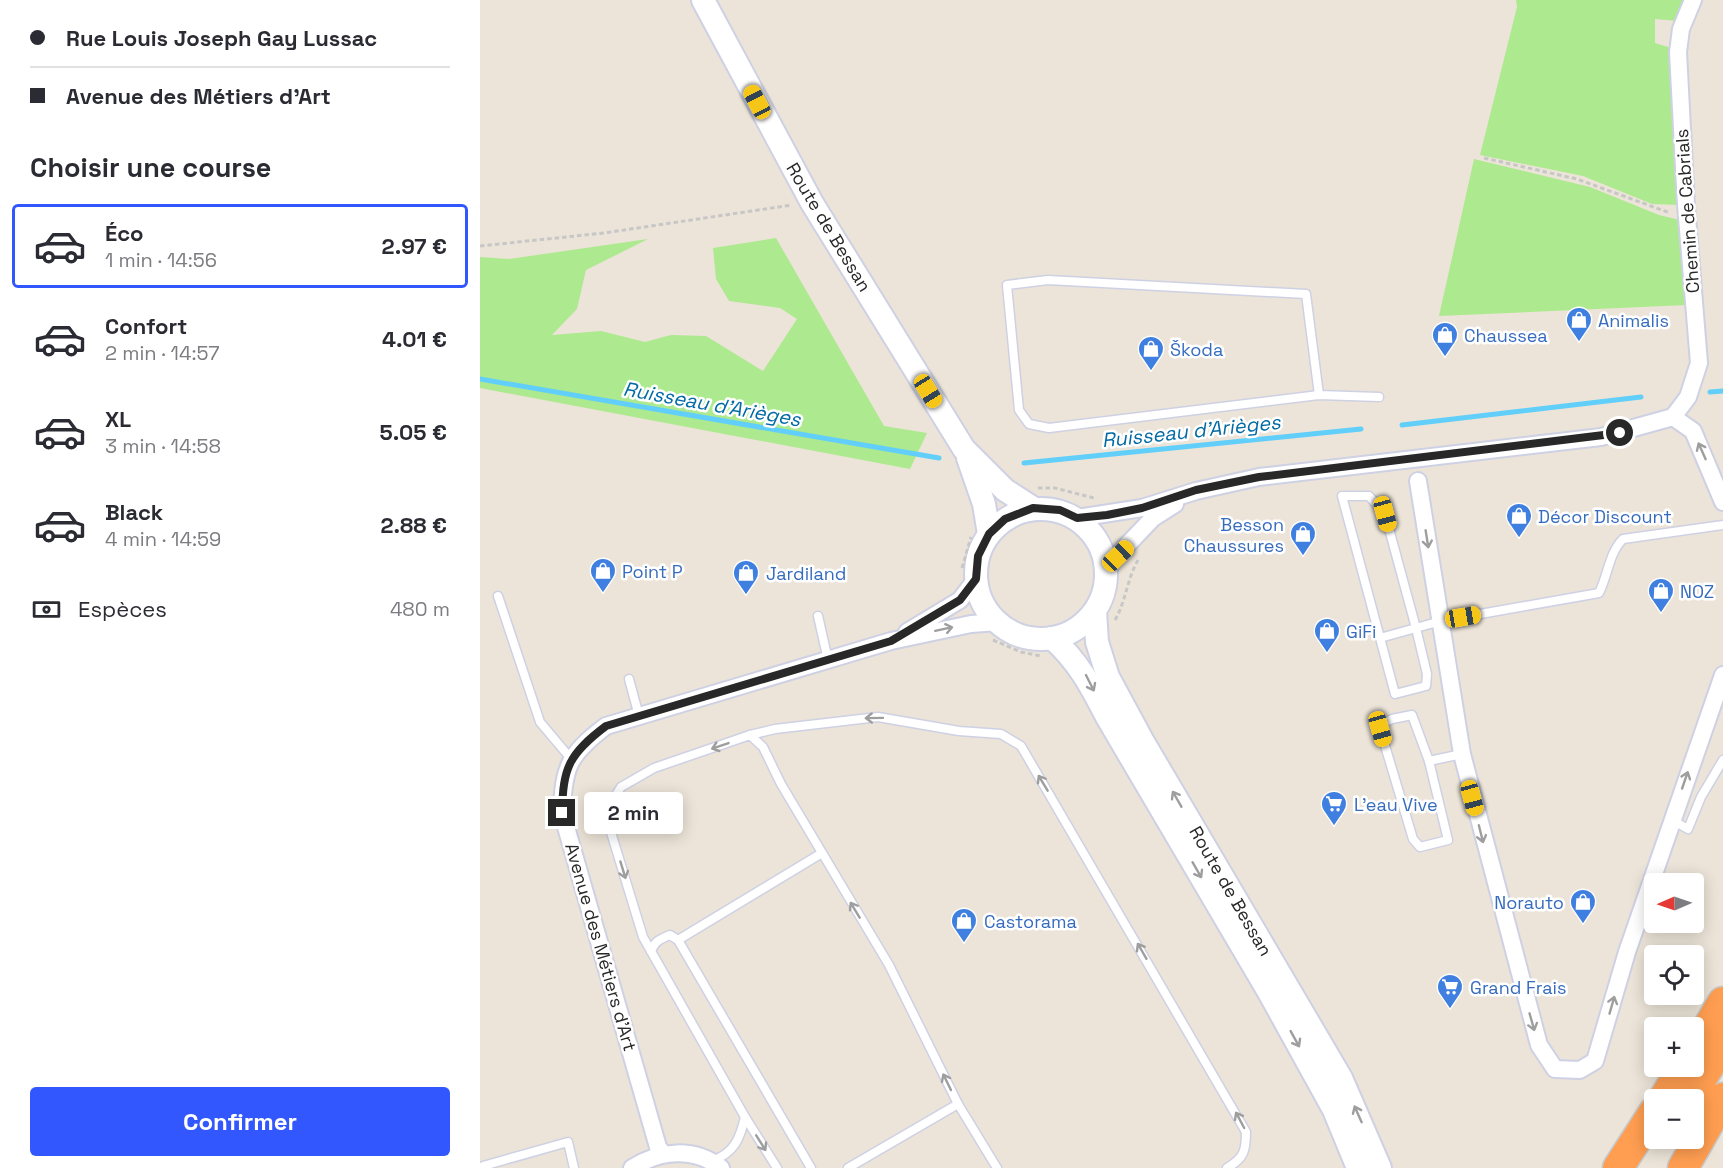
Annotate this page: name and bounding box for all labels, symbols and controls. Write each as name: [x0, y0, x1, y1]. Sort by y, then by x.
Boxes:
text: Rue Louis Joseph Gay Lussac: [66, 24, 377, 52]
text: Avenue des Métiers d'Art: [66, 82, 331, 110]
car: [741, 82, 773, 122]
street label: Chemin de Cabrials: [1670, 128, 1704, 294]
text: Choisir une course: [30, 150, 271, 185]
street label: Route de Bessan: [781, 158, 877, 296]
icon: car: [33, 219, 87, 273]
text: Éco: [105, 219, 144, 247]
text: 2.97 €: [382, 232, 447, 260]
text: 1 min · 14:56: [105, 247, 217, 273]
shop icon: Animalis: [1564, 305, 1594, 343]
place label: Animalis: [1598, 309, 1669, 332]
icon: car: [33, 312, 87, 366]
text: Confort: [105, 312, 187, 340]
shop icon: Chaussea: [1430, 320, 1460, 358]
place label: Chaussea: [1464, 324, 1548, 347]
text: 4.01 €: [382, 325, 447, 353]
shop icon: Škoda: [1136, 334, 1166, 372]
place label: Škoda: [1170, 338, 1223, 361]
text: 2 min · 14:57: [105, 340, 220, 366]
car: [911, 371, 945, 411]
water label: Ruisseau d'Arièges: [621, 376, 804, 433]
icon: car: [33, 405, 87, 459]
text: XL: [105, 405, 131, 433]
water label: Ruisseau d'Arièges: [1100, 409, 1283, 453]
text: 5.05 €: [380, 418, 447, 446]
route start: [1606, 419, 1633, 446]
text: 3 min · 14:58: [105, 433, 221, 459]
one-way arrow: [1696, 442, 1707, 460]
car: [1372, 494, 1398, 534]
icon: car: [33, 498, 87, 552]
text: Black: [105, 498, 163, 526]
shop icon: Décor Discount: [1504, 501, 1534, 539]
place label: Décor Discount: [1538, 505, 1672, 528]
text: 2.88 €: [380, 511, 447, 539]
place label: Besson Chaussures: [1184, 513, 1284, 557]
shop icon: Besson Chaussures: [1288, 519, 1318, 557]
text: 4 min · 14:59: [105, 526, 221, 552]
one-way arrow: [1422, 529, 1433, 548]
car: [1099, 537, 1137, 575]
shop icon: Point P: [588, 556, 618, 594]
shop icon: Jardiland: [731, 558, 761, 596]
place label: Point P: [622, 560, 683, 583]
place label: Jardiland: [766, 562, 846, 585]
shop icon: NOZ: [1646, 576, 1676, 614]
place label: NOZ: [1680, 580, 1714, 603]
icon: cash: [30, 593, 63, 626]
text: Espèces: [78, 595, 167, 623]
text: 480 m: [390, 596, 450, 622]
car: [1444, 605, 1482, 629]
shop icon: GiFi: [1312, 616, 1342, 654]
place label: GiFi: [1346, 620, 1376, 643]
one-way arrow: [934, 623, 953, 634]
one-way arrow: [1084, 673, 1096, 691]
car: [1366, 709, 1394, 749]
one-way arrow: [865, 712, 884, 724]
one-way arrow: [711, 741, 729, 752]
one-way arrow: [1681, 771, 1692, 790]
one-way arrow: [1037, 775, 1049, 792]
car: [1459, 778, 1485, 818]
supermarket icon: L'eau Vive: [1319, 789, 1349, 827]
one-way arrow: [1171, 791, 1183, 808]
callout: 2 min: [583, 792, 682, 834]
place label: L'eau Vive: [1354, 793, 1438, 816]
route end: [548, 799, 575, 826]
text: 2 min: [608, 800, 659, 826]
street label: Route de Bessan: [1184, 822, 1278, 960]
one-way arrow: [1475, 824, 1487, 843]
street label: Avenue des Métiers d'Art: [560, 840, 642, 1054]
one-way arrow: [618, 860, 629, 879]
one-way arrow: [1191, 861, 1203, 878]
north arrow: [1644, 873, 1704, 933]
map controls: [1644, 873, 1704, 1149]
shop icon: Norauto: [1568, 887, 1598, 925]
place label: Norauto: [1494, 891, 1564, 914]
one-way arrow: [849, 902, 861, 919]
shop icon: Castorama: [949, 906, 979, 944]
place label: Castorama: [984, 910, 1077, 933]
one-way arrow: [1136, 943, 1148, 960]
button: locate: [1644, 945, 1704, 1005]
supermarket icon: Grand Frais: [1435, 972, 1465, 1010]
place label: Grand Frais: [1470, 976, 1566, 999]
one-way arrow: [1607, 996, 1618, 1015]
one-way arrow: [1527, 1012, 1539, 1031]
button: +: [1644, 1017, 1704, 1077]
one-way arrow: [1289, 1030, 1301, 1047]
one-way arrow: [940, 1073, 952, 1091]
button: Confirmer: [30, 1087, 450, 1156]
button: −: [1644, 1089, 1704, 1149]
one-way arrow: [1351, 1105, 1363, 1123]
one-way arrow: [1233, 1111, 1245, 1129]
one-way arrow: [755, 1134, 767, 1151]

